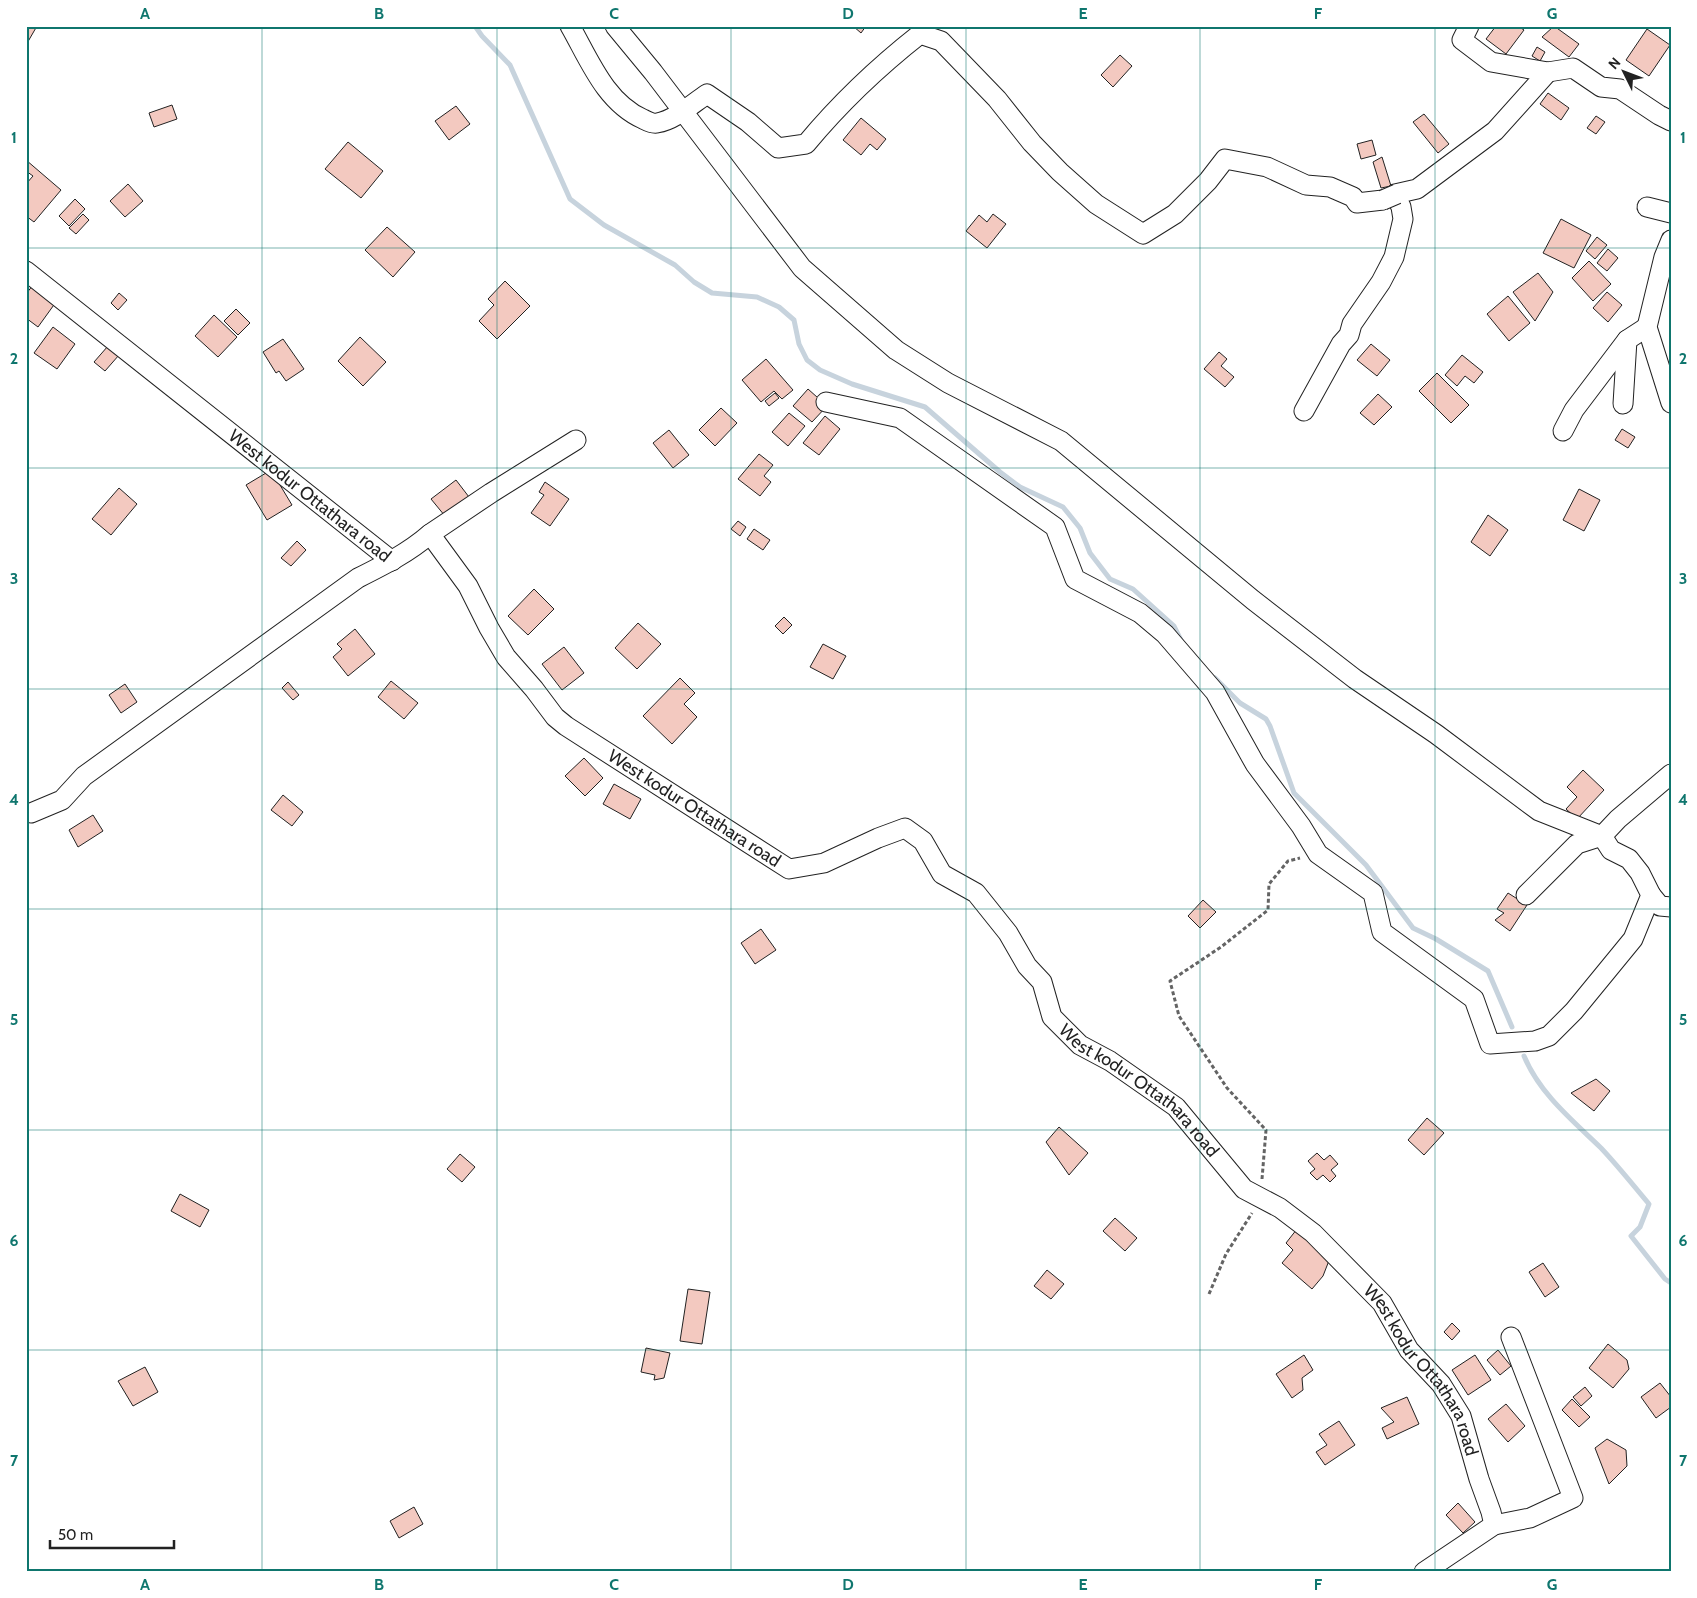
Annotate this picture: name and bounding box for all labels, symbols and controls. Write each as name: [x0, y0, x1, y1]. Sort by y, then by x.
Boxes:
text: A: [140, 4, 150, 23]
text: B: [374, 4, 384, 23]
text: C: [609, 4, 619, 23]
text: D: [842, 4, 854, 23]
text: E: [1078, 4, 1088, 23]
text: F: [1314, 4, 1323, 23]
text: G: [1547, 4, 1557, 23]
north arrow: [1600, 48, 1650, 98]
text: N: [1604, 54, 1624, 73]
text: 1: [11, 128, 17, 147]
text: 1: [1680, 128, 1686, 147]
text: 2: [10, 349, 18, 368]
text: 2: [1679, 349, 1687, 368]
street label: West kodur Ottathara road: [224, 425, 395, 567]
text: 3: [10, 569, 18, 588]
text: 3: [1679, 569, 1687, 588]
street label: West kodur Ottathara road: [604, 745, 785, 872]
text: 4: [9, 790, 19, 809]
text: 4: [1678, 790, 1688, 809]
text: 5: [10, 1010, 18, 1029]
text: 5: [1679, 1010, 1687, 1029]
street label: West kodur Ottathara road: [1054, 1019, 1224, 1161]
text: 6: [10, 1231, 19, 1250]
text: 6: [1679, 1231, 1688, 1250]
street label: West kodur Ottathara road: [1359, 1280, 1483, 1458]
text: 7: [10, 1451, 19, 1470]
text: 7: [1679, 1451, 1688, 1470]
scale bar: [50, 1518, 174, 1550]
text: 50 m: [58, 1526, 93, 1544]
text: A: [140, 1575, 150, 1594]
text: B: [374, 1575, 384, 1594]
text: C: [609, 1575, 619, 1594]
text: D: [842, 1575, 854, 1594]
text: E: [1078, 1575, 1088, 1594]
text: F: [1314, 1575, 1323, 1594]
text: G: [1547, 1575, 1557, 1594]

